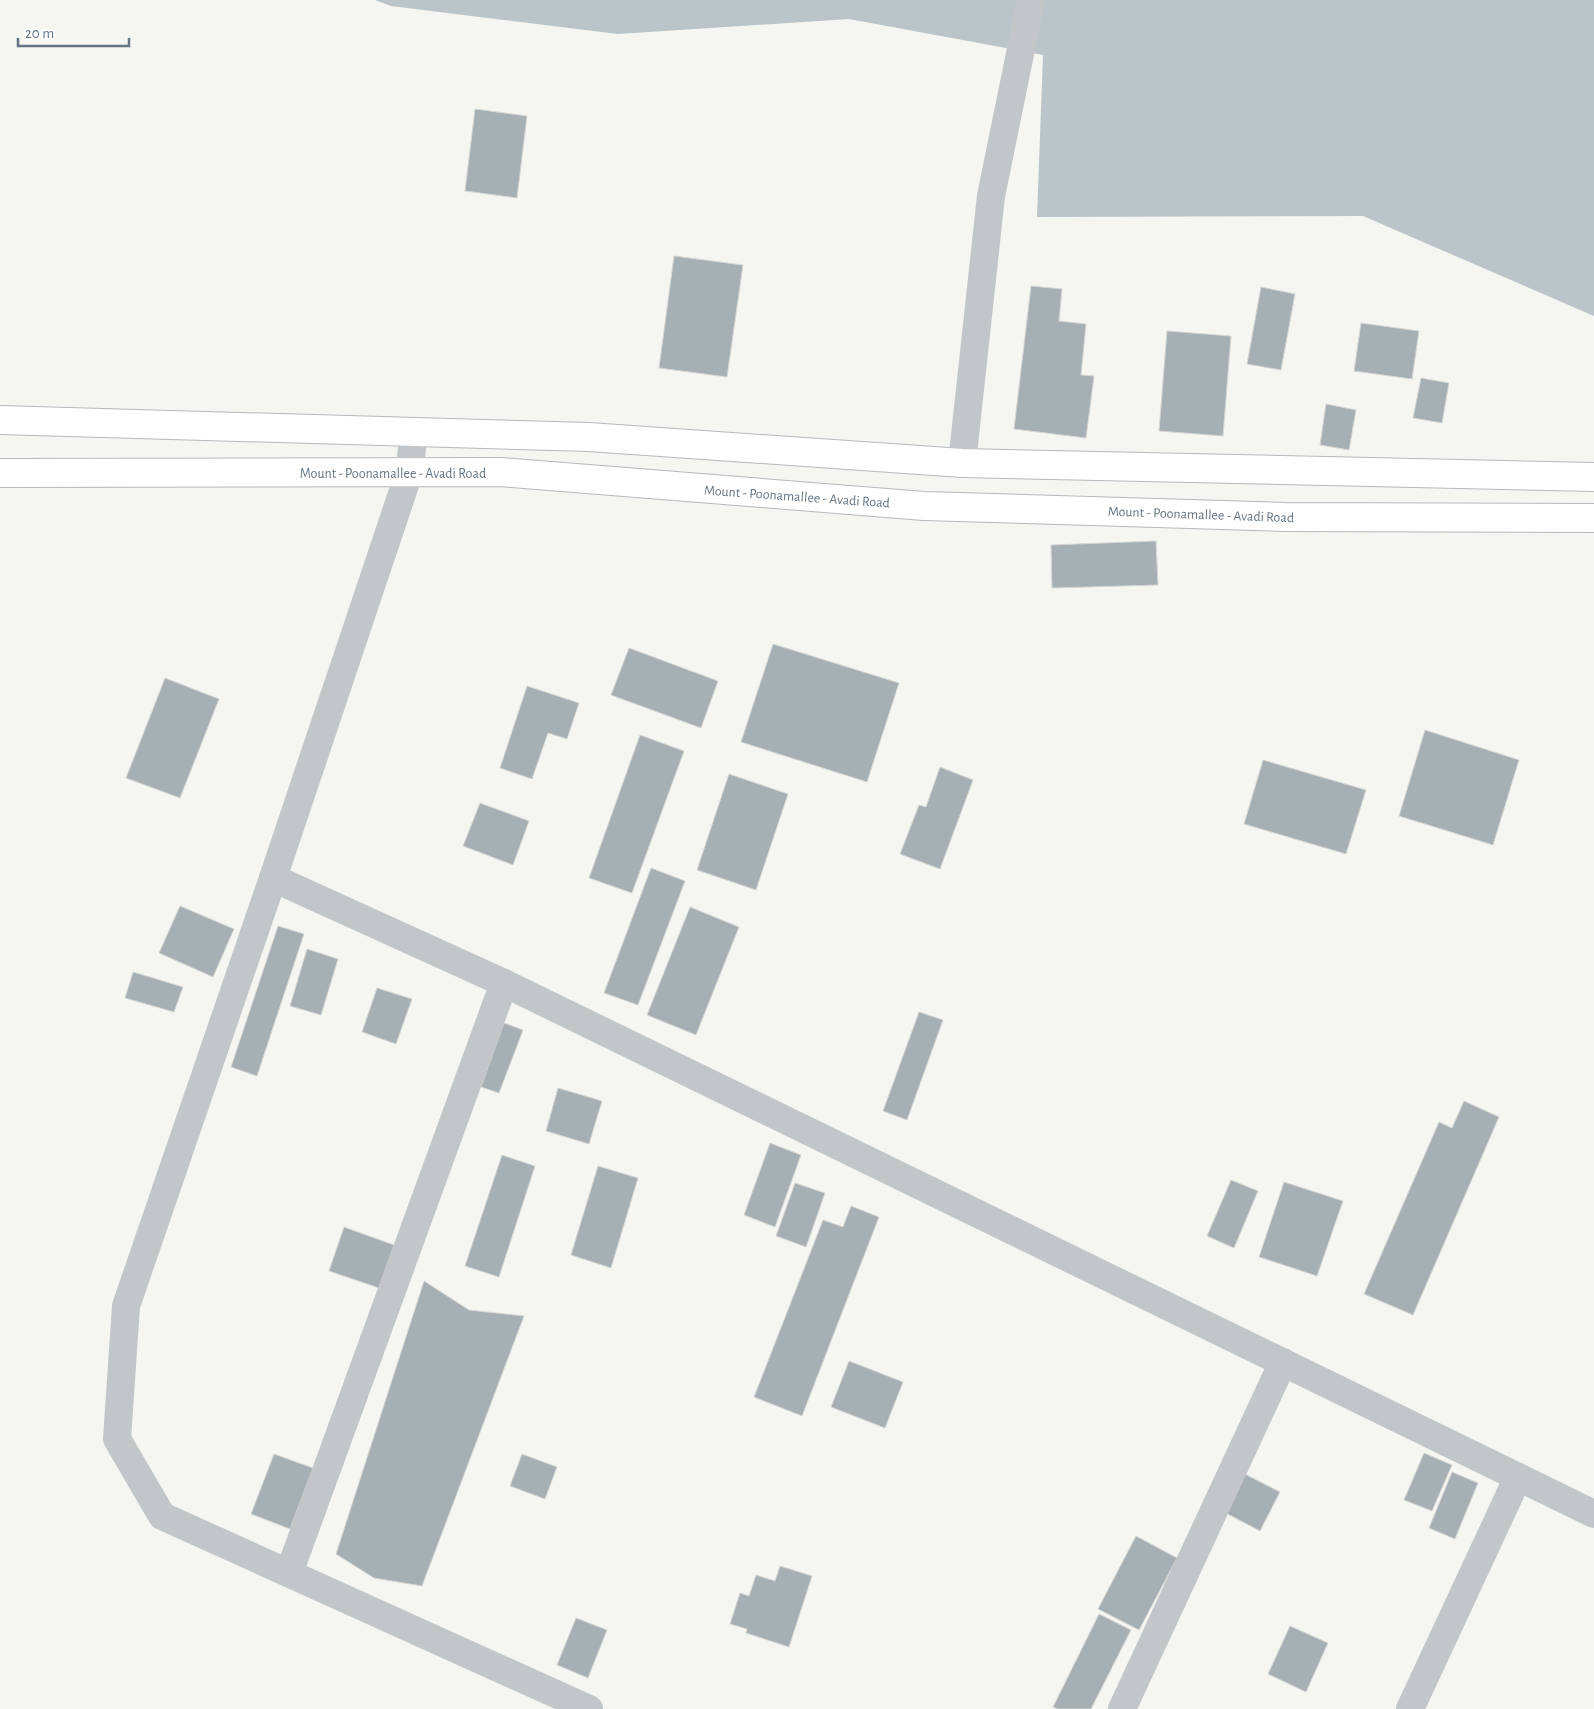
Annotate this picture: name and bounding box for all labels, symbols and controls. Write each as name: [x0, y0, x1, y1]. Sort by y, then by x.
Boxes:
scale bar: [18, 15, 129, 47]
text: 20 m: [25, 26, 54, 41]
street label: Mount - Poonamallee - Avadi Road: [300, 467, 486, 481]
street label: Mount - Poonamallee - Avadi Road: [704, 484, 890, 510]
street label: Mount - Poonamallee - Avadi Road: [1108, 505, 1294, 525]

